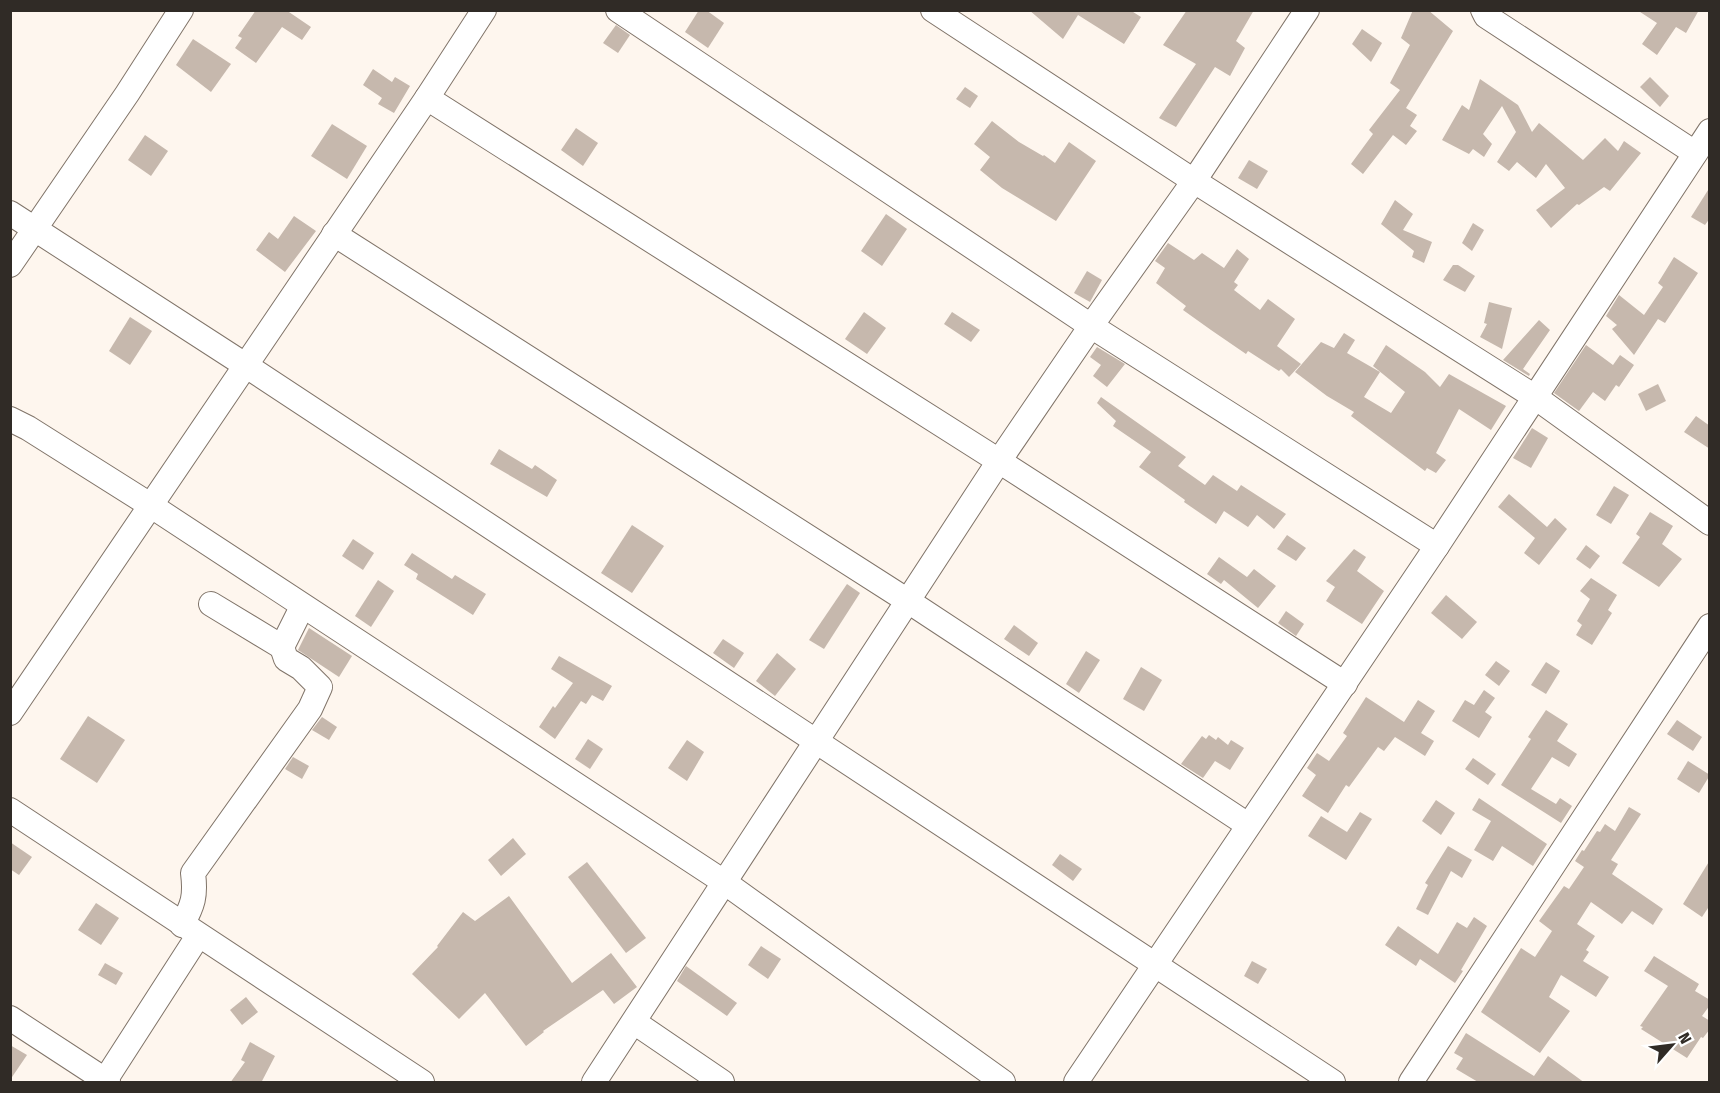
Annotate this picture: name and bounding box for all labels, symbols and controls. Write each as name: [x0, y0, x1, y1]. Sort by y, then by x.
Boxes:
north arrow: [1642, 1015, 1702, 1075]
text: N: [1674, 1029, 1695, 1047]

